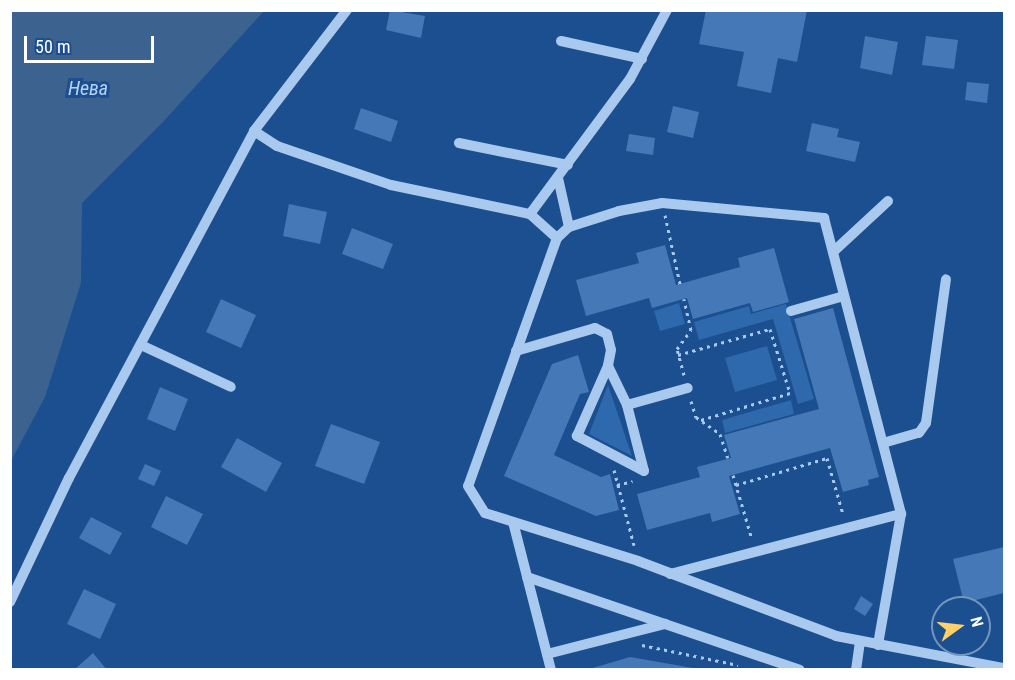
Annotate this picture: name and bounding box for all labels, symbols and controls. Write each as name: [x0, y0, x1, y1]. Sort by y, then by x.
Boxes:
scale bar: [27, 24, 158, 62]
text: 50 m: [35, 36, 70, 57]
water label: Нева: [68, 76, 108, 100]
north arrow: [931, 596, 991, 656]
text: N: [966, 615, 987, 629]

